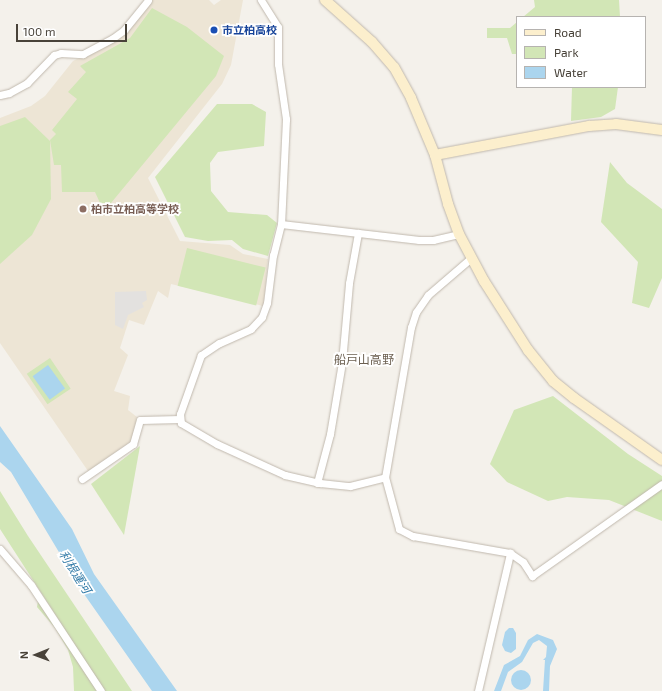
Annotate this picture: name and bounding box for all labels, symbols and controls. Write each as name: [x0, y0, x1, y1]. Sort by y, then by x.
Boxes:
scale bar: [18, 16, 129, 42]
legend: [516, 16, 646, 88]
place label: 市立柏高校: [222, 23, 277, 37]
text: 100 m: [23, 24, 55, 38]
marker: 市立柏高校: [209, 25, 219, 35]
text: Road: [554, 25, 582, 39]
text: Park: [554, 45, 579, 59]
text: Water: [554, 65, 588, 79]
place label: 柏市立柏高等学校: [91, 202, 179, 216]
marker: 柏市立柏高等学校: [78, 204, 88, 214]
district label: 船戸山高野: [334, 353, 394, 367]
water label: 利根運河: [56, 548, 94, 596]
north arrow: [16, 635, 56, 675]
text: N: [17, 651, 30, 659]

